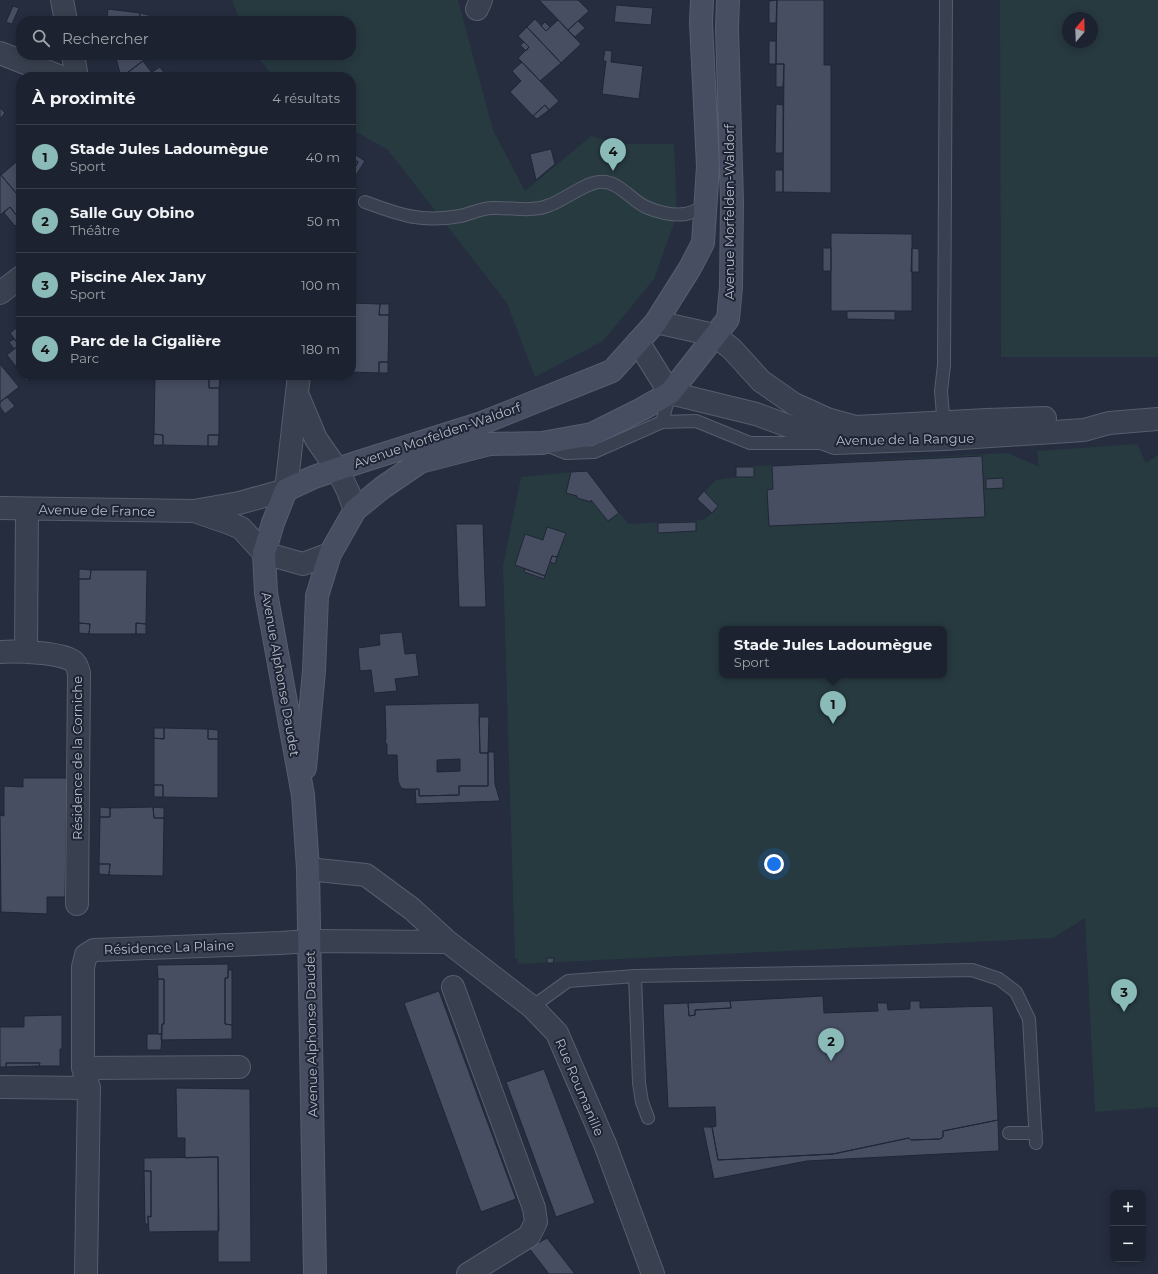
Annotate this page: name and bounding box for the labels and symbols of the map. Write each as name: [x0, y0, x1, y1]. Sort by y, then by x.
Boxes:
north arrow: [1062, 12, 1098, 48]
street label: Avenue Morfelden-Waldorf: [721, 124, 737, 300]
pin: 4: [600, 138, 626, 171]
street label: Avenue Morfelden-Waldorf: [351, 399, 523, 471]
street label: Avenue de la Rangue: [836, 430, 974, 448]
street label: Avenue de France: [38, 501, 156, 519]
street label: Avenue Alphonse Daudet: [259, 591, 303, 757]
street label: Résidence de la Corniche: [69, 676, 85, 840]
pin: 1: [820, 691, 846, 724]
your location: [764, 854, 784, 874]
street label: Résidence La Plaine: [104, 937, 235, 957]
street label: Avenue Alphonse Daudet: [302, 951, 320, 1117]
pin: 3: [1111, 979, 1137, 1012]
pin: 2: [818, 1028, 844, 1061]
street label: Rue Roumanille: [552, 1036, 608, 1138]

